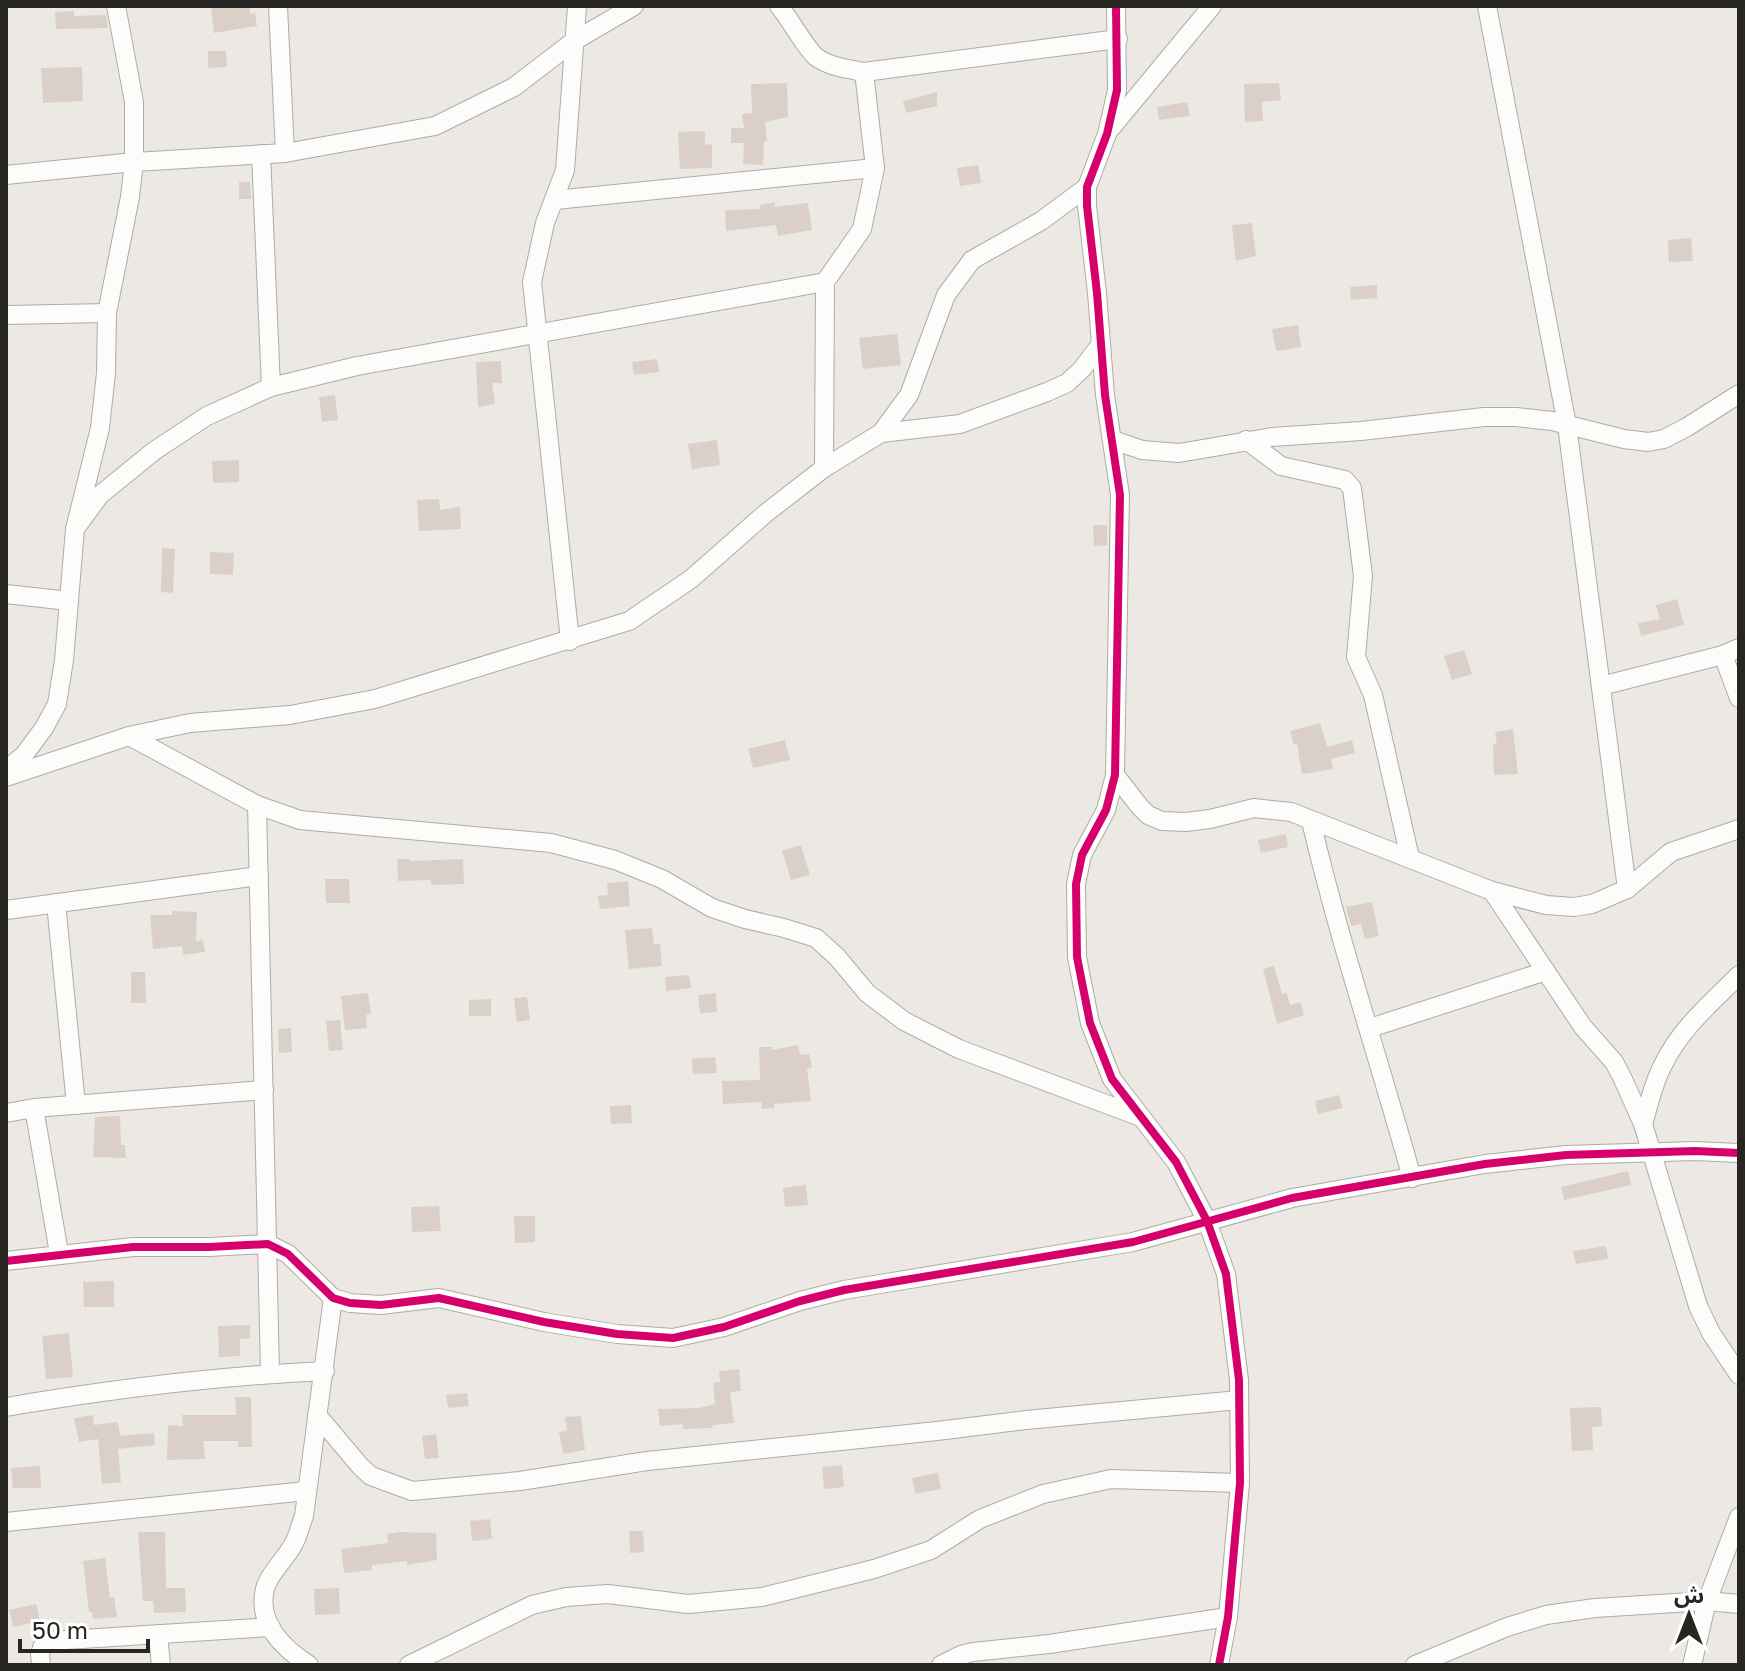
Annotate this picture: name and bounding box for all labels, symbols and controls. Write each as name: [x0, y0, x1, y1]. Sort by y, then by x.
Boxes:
north arrow: [1649, 1575, 1729, 1655]
text: ش: [1674, 1581, 1704, 1608]
scale bar: [20, 1603, 148, 1653]
text: 50 m: [32, 1615, 88, 1644]

